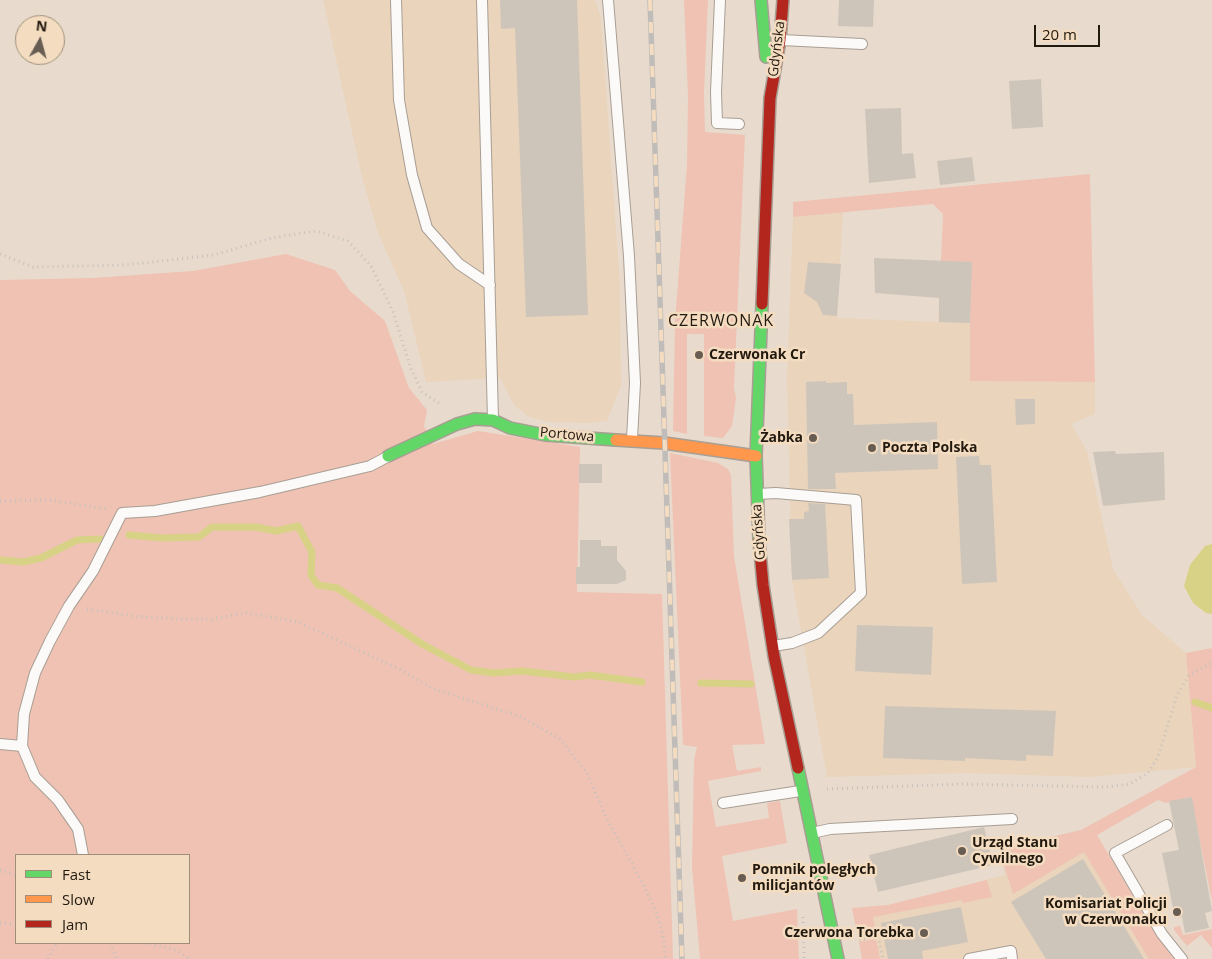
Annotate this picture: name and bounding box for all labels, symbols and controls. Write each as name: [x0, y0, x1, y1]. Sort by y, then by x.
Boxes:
north arrow: [15, 15, 65, 65]
text: N: [35, 15, 49, 36]
scale bar: [1037, 15, 1103, 47]
street label: Gdyńska: [765, 20, 789, 78]
text: 20 m: [1042, 24, 1077, 44]
district label: CZERWONAK: [667, 311, 775, 331]
place label: Czerwonak Cr: [709, 347, 805, 363]
marker: Czerwonak Cr: [693, 349, 705, 361]
street label: Portowa: [539, 424, 595, 446]
place label: Żabka: [760, 430, 803, 446]
marker: Żabka: [807, 432, 819, 444]
place label: Poczta Polska: [882, 440, 977, 456]
marker: Poczta Polska: [866, 442, 878, 454]
street label: Gdyńska: [749, 503, 769, 561]
place label: Urząd Stanu Cywilnego: [972, 835, 1057, 868]
marker: Urząd Stanu Cywilnego: [956, 845, 968, 857]
legend: [15, 854, 190, 944]
place label: Pomnik poległych milicjantów: [752, 862, 876, 894]
text: Fast: [62, 864, 91, 884]
marker: Pomnik poległych milicjantów: [736, 872, 748, 884]
text: Slow: [62, 889, 95, 909]
place label: Komisariat Policji w Czerwonaku: [1045, 896, 1167, 929]
marker: Komisariat Policji w Czerwonaku: [1171, 906, 1183, 918]
text: Jam: [62, 914, 88, 934]
place label: Czerwona Torebka: [784, 925, 914, 941]
marker: Czerwona Torebka: [918, 927, 930, 939]

